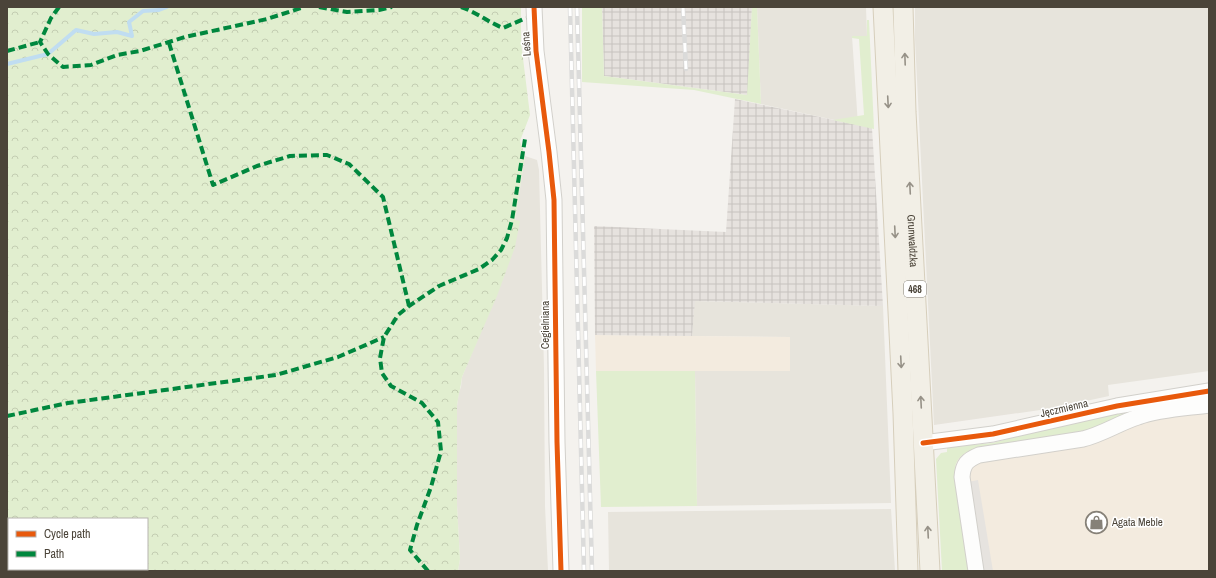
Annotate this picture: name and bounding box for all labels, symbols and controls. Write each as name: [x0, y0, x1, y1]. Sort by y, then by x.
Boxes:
street label: Leśna: [518, 31, 534, 57]
one-way arrow: [901, 53, 908, 66]
one-way arrow: [884, 95, 892, 108]
one-way arrow: [906, 182, 914, 195]
street label: Grunwaldzka: [904, 214, 921, 267]
one-way arrow: [891, 225, 898, 238]
road number: 468: [904, 281, 926, 297]
street label: Cegielniana: [538, 301, 552, 349]
one-way arrow: [897, 355, 904, 368]
one-way arrow: [917, 396, 925, 409]
street label: Jęczmienna: [1039, 396, 1089, 420]
shop icon: Agata Meble: [1084, 509, 1110, 535]
place label: Agata Meble: [1111, 515, 1163, 529]
legend: [8, 518, 148, 570]
text: Cycle path: [44, 526, 91, 542]
one-way arrow: [924, 526, 931, 539]
text: Path: [44, 546, 64, 562]

